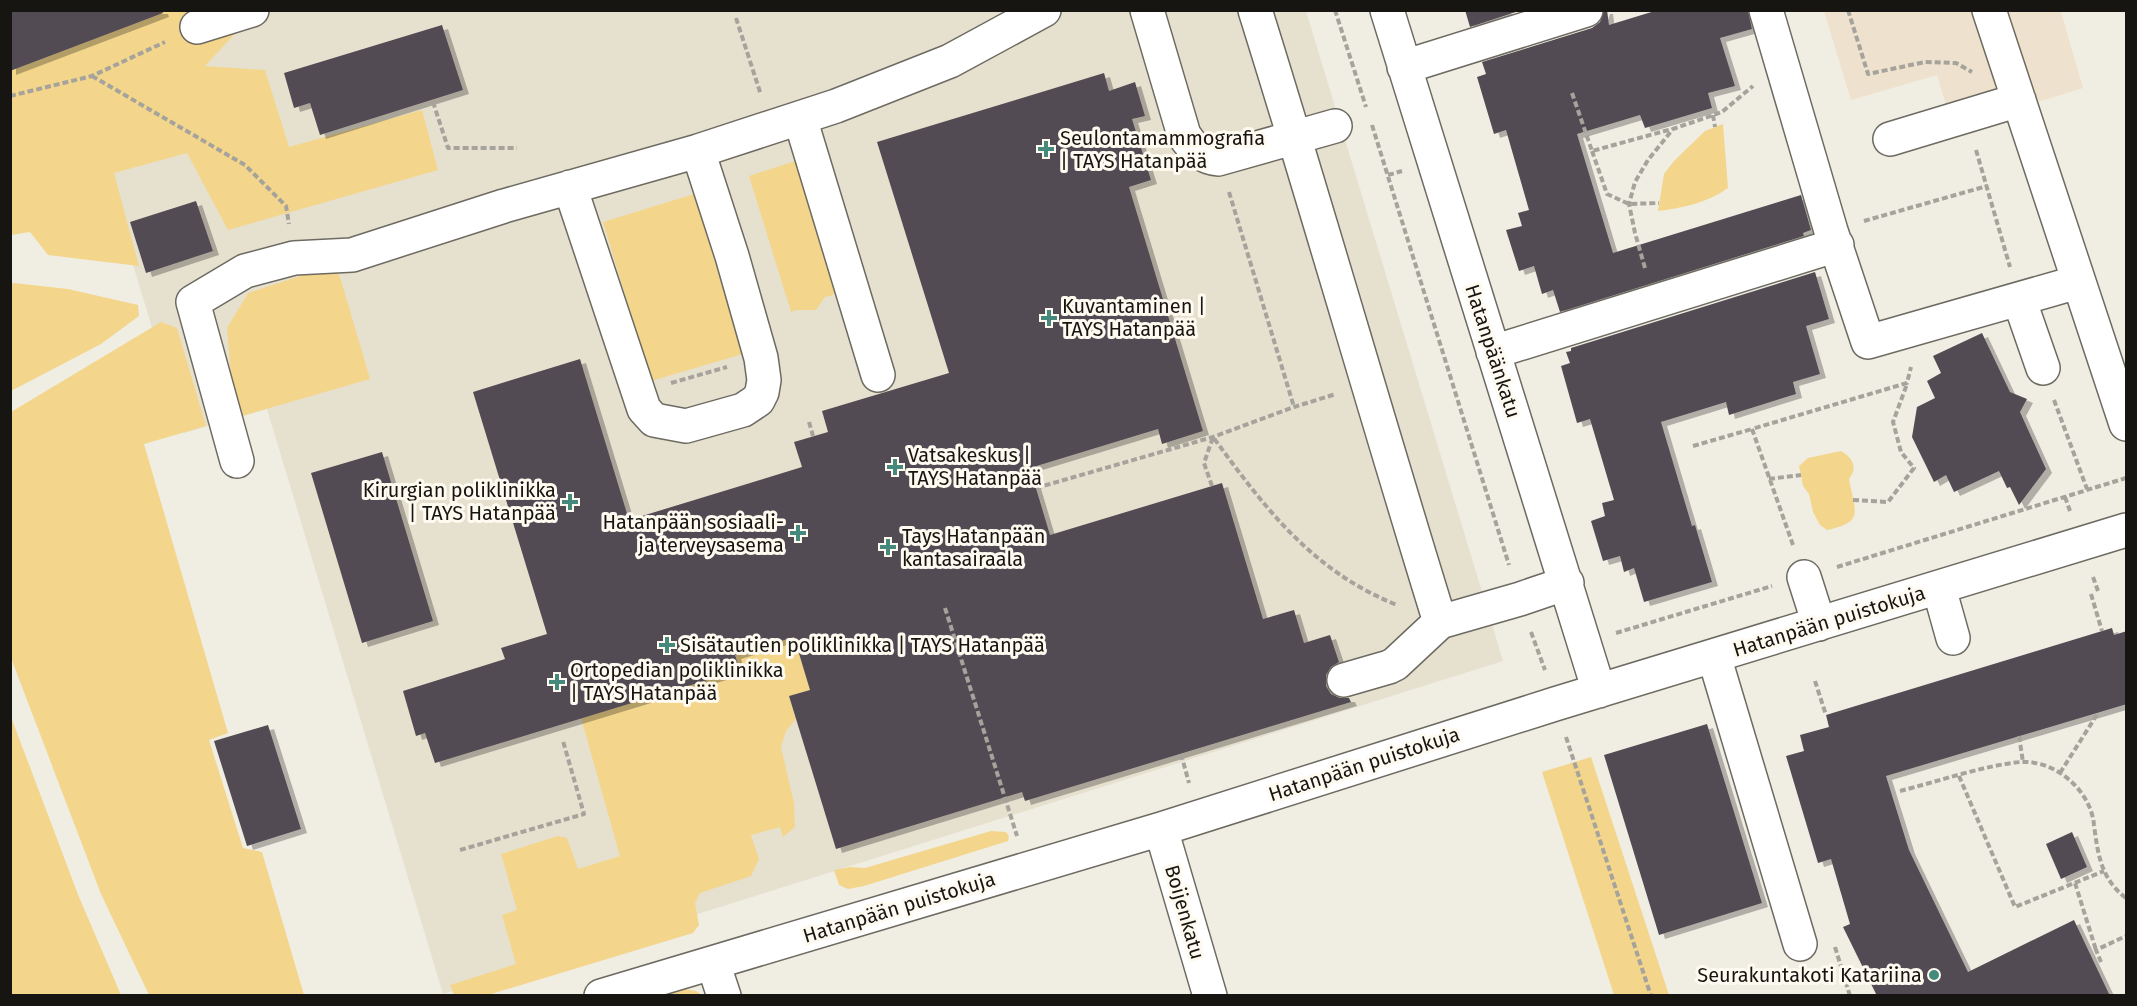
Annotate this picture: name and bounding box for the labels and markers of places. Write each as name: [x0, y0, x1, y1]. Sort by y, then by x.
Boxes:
place label: Seulontamammografia | TAYS Hatanpää: [1060, 126, 1265, 173]
marker: Seulontamammografia | TAYS Hatanpää: [1037, 140, 1055, 158]
place label: Kuvantaminen | TAYS Hatanpää: [1062, 294, 1206, 341]
marker: Kuvantaminen | TAYS Hatanpää: [1040, 309, 1058, 327]
place label: Vatsakeskus | TAYS Hatanpää: [908, 443, 1042, 490]
marker: Vatsakeskus | TAYS Hatanpää: [886, 458, 904, 476]
place label: Kirurgian poliklinikka | TAYS Hatanpää: [363, 478, 556, 525]
marker: Kirurgian poliklinikka | TAYS Hatanpää: [561, 493, 579, 511]
place label: Hatanpään sosiaali- ja terveysasema: [602, 510, 784, 557]
marker: Hatanpään sosiaali- ja terveysasema: [789, 524, 807, 542]
place label: Tays Hatanpään kantasairaala: [902, 524, 1045, 571]
marker: Tays Hatanpään kantasairaala: [879, 538, 897, 556]
place label: Sisätautien poliklinikka | TAYS Hatanpää: [680, 633, 1045, 657]
marker: Sisätautien poliklinikka | TAYS Hatanpää: [658, 636, 676, 654]
place label: Ortopedian poliklinikka | TAYS Hatanpää: [570, 658, 784, 705]
marker: Ortopedian poliklinikka | TAYS Hatanpää: [548, 673, 566, 691]
place label: Seurakuntakoti Katariina: [1697, 963, 1922, 987]
marker: Seurakuntakoti Katariina: [1927, 968, 1941, 982]

